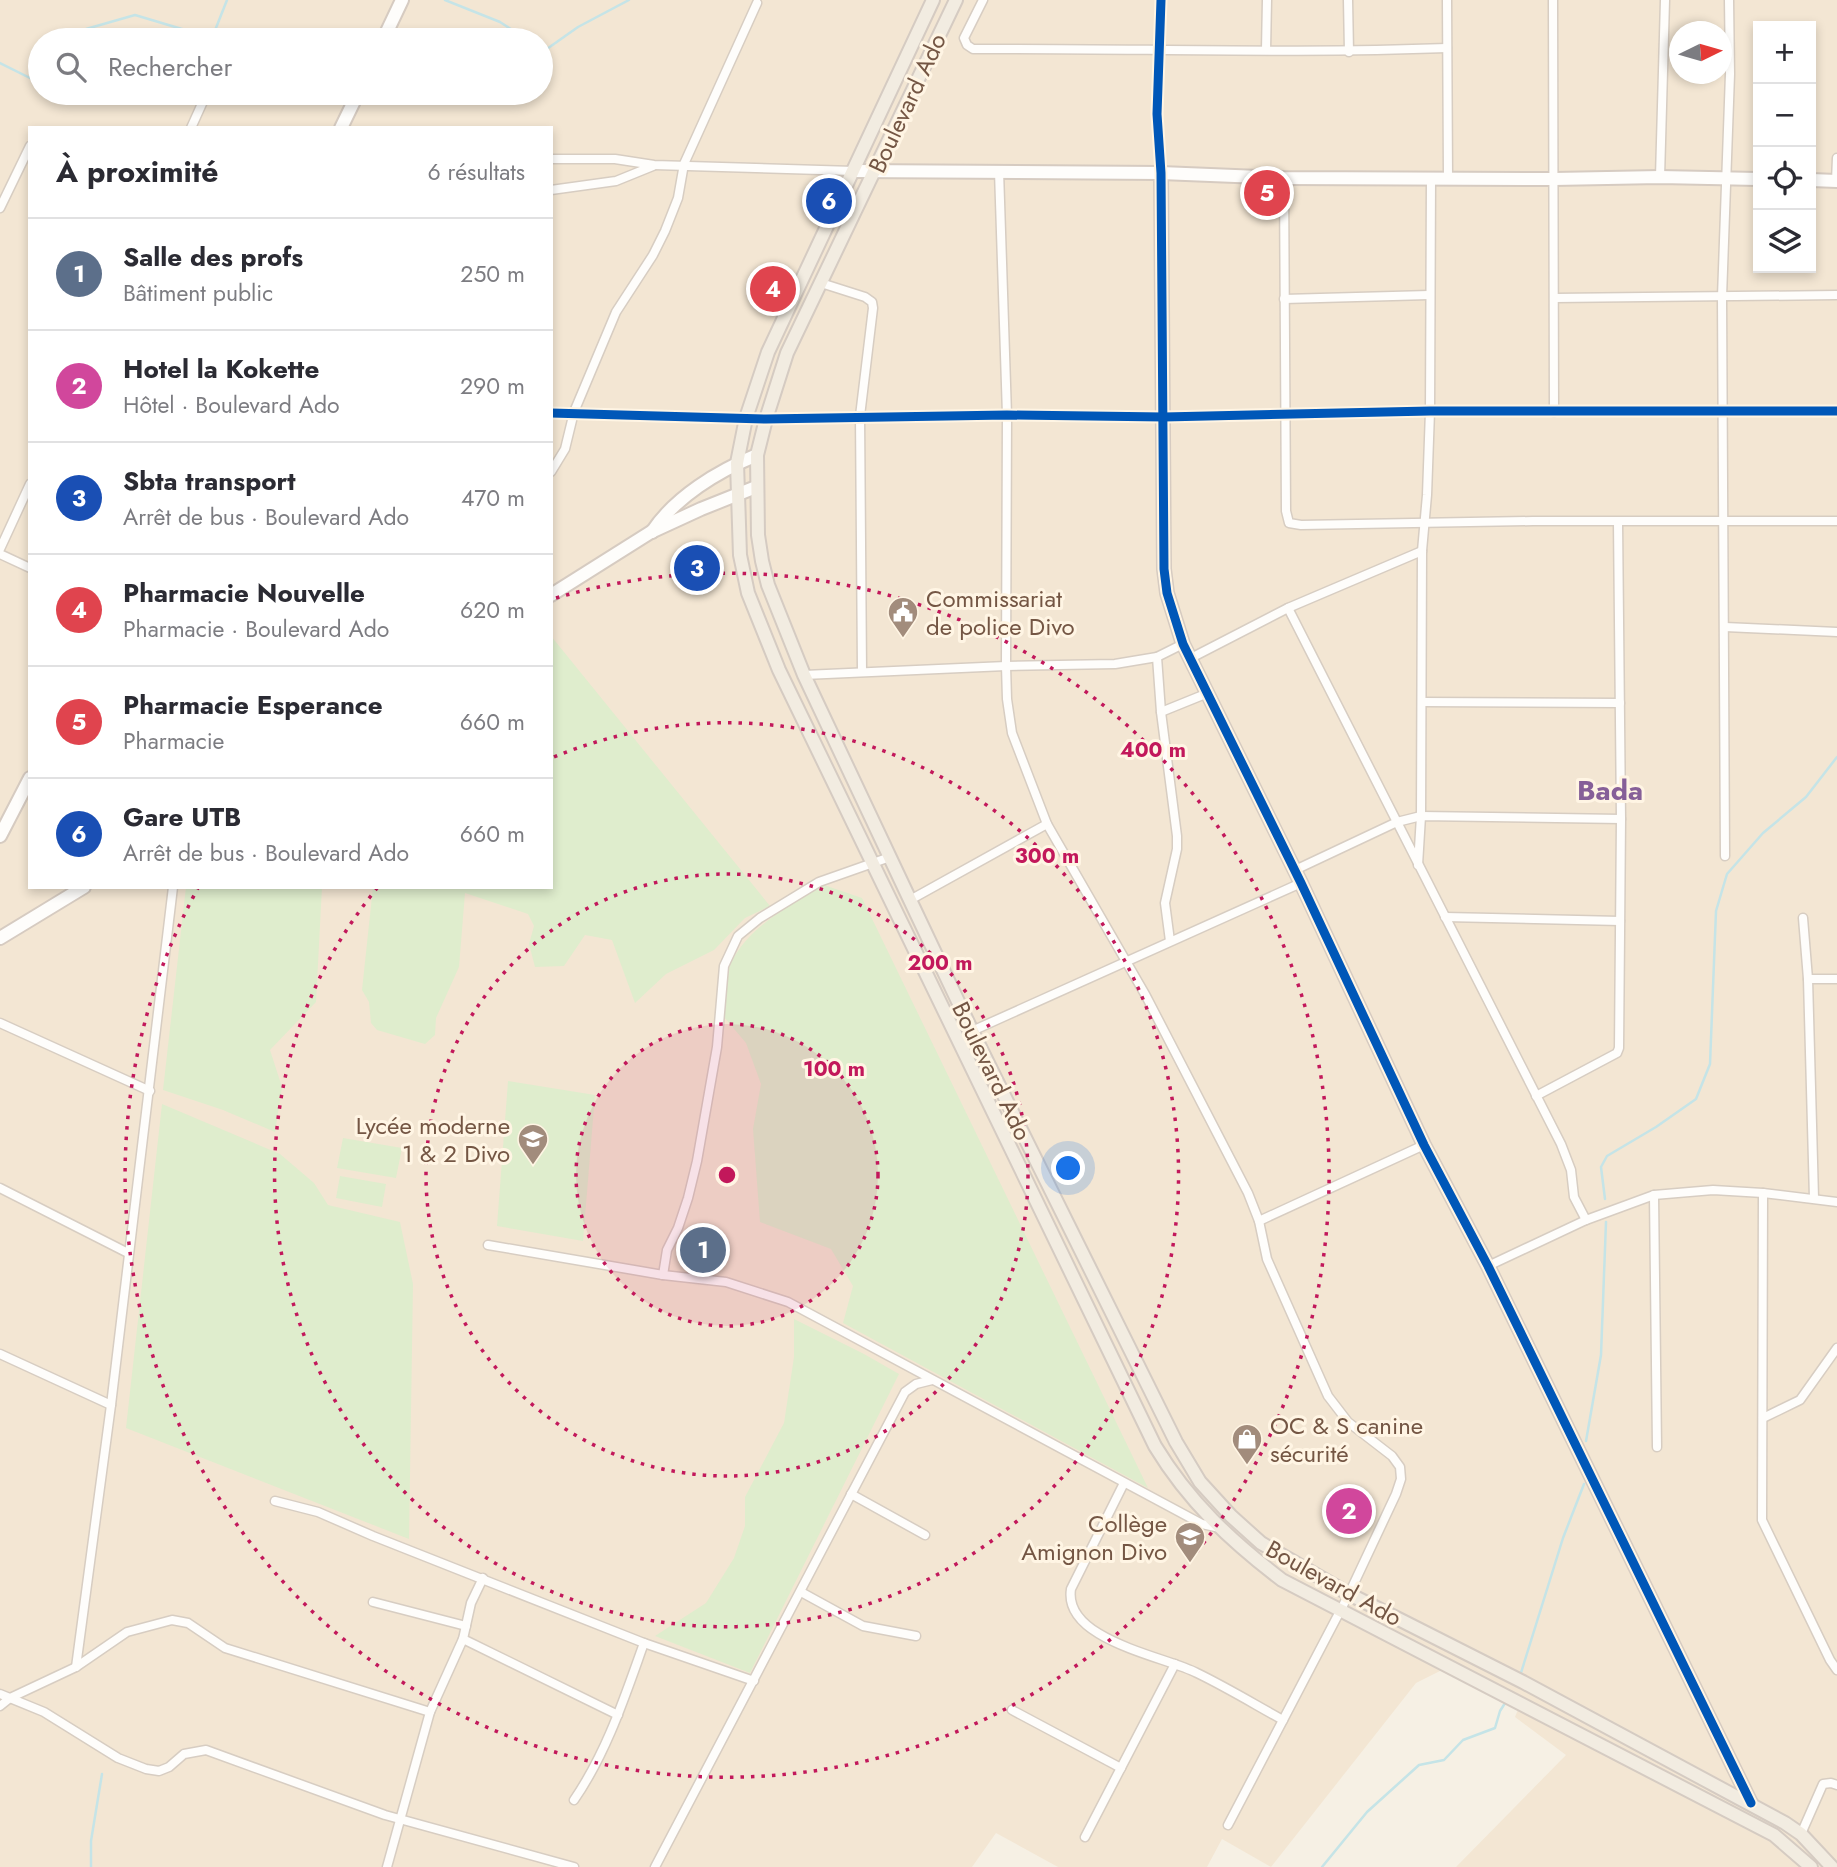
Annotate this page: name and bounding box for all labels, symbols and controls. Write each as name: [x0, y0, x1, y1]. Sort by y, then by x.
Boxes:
north arrow: [1669, 21, 1732, 84]
map controls: [1753, 21, 1816, 273]
button: +: [1753, 21, 1816, 84]
street label: Boulevard Ado: [859, 27, 955, 179]
search box: [28, 28, 553, 105]
icon: search: [52, 48, 90, 86]
text: Rechercher: [108, 48, 232, 86]
button: −: [1753, 84, 1816, 147]
button: locate: [1753, 147, 1816, 210]
text: À proximité: [56, 150, 219, 193]
text: 6 résultats: [427, 155, 525, 189]
pin: 5: [1244, 167, 1290, 219]
pin: 6: [806, 175, 852, 227]
button: layers: [1753, 210, 1816, 273]
text: Salle des profs: [123, 238, 303, 276]
text: 1: [73, 257, 85, 291]
text: 250 m: [460, 257, 525, 291]
pin: 4: [750, 263, 796, 315]
text: Bâtiment public: [123, 276, 273, 310]
text: Hotel la Kokette: [123, 350, 319, 388]
text: 2: [71, 369, 87, 403]
text: 290 m: [460, 369, 525, 403]
text: Hôtel · Boulevard Ado: [123, 388, 340, 422]
text: Sbta transport: [123, 462, 295, 500]
text: 3: [72, 481, 86, 515]
text: 470 m: [461, 481, 525, 515]
text: Arrêt de bus · Boulevard Ado: [123, 500, 409, 534]
pin: 3: [674, 542, 720, 594]
text: Pharmacie Nouvelle: [123, 574, 365, 612]
place label: Commissariat de police Divo: [926, 581, 1075, 644]
text: 4: [71, 593, 87, 627]
text: 620 m: [460, 593, 525, 627]
public building icon: Commissariat de police Divo: [886, 595, 920, 639]
text: Pharmacie · Boulevard Ado: [123, 612, 389, 646]
text: Pharmacie Esperance: [123, 686, 383, 724]
text: 5: [72, 705, 86, 739]
text: 660 m: [460, 705, 525, 739]
text: Pharmacie: [123, 724, 224, 758]
text: 400 m: [1120, 735, 1186, 765]
district label: Bada: [1577, 770, 1643, 811]
text: Gare UTB: [123, 798, 241, 836]
text: 6: [71, 817, 87, 851]
text: 660 m: [460, 817, 525, 851]
text: Arrêt de bus · Boulevard Ado: [123, 836, 409, 870]
text: 300 m: [1015, 841, 1079, 871]
text: 200 m: [907, 948, 973, 978]
street label: Boulevard Ado: [943, 996, 1041, 1146]
text: 100 m: [803, 1054, 865, 1084]
place label: Lycée moderne 1 & 2 Divo: [356, 1108, 510, 1171]
school or university icon: Lycée moderne 1 & 2 Divo: [516, 1122, 550, 1166]
your location: [1051, 1151, 1085, 1185]
centre of rings: [715, 1163, 739, 1187]
pin: 1: [680, 1224, 726, 1276]
place label: OC & S canine sécurité: [1270, 1408, 1423, 1471]
shop icon: OC & S canine sécurité: [1230, 1422, 1264, 1466]
pin: 2: [1326, 1485, 1372, 1537]
place label: Collège Amignon Divo: [1021, 1506, 1167, 1569]
school or university icon: Collège Amignon Divo: [1173, 1520, 1207, 1564]
street label: Boulevard Ado: [1260, 1531, 1408, 1635]

